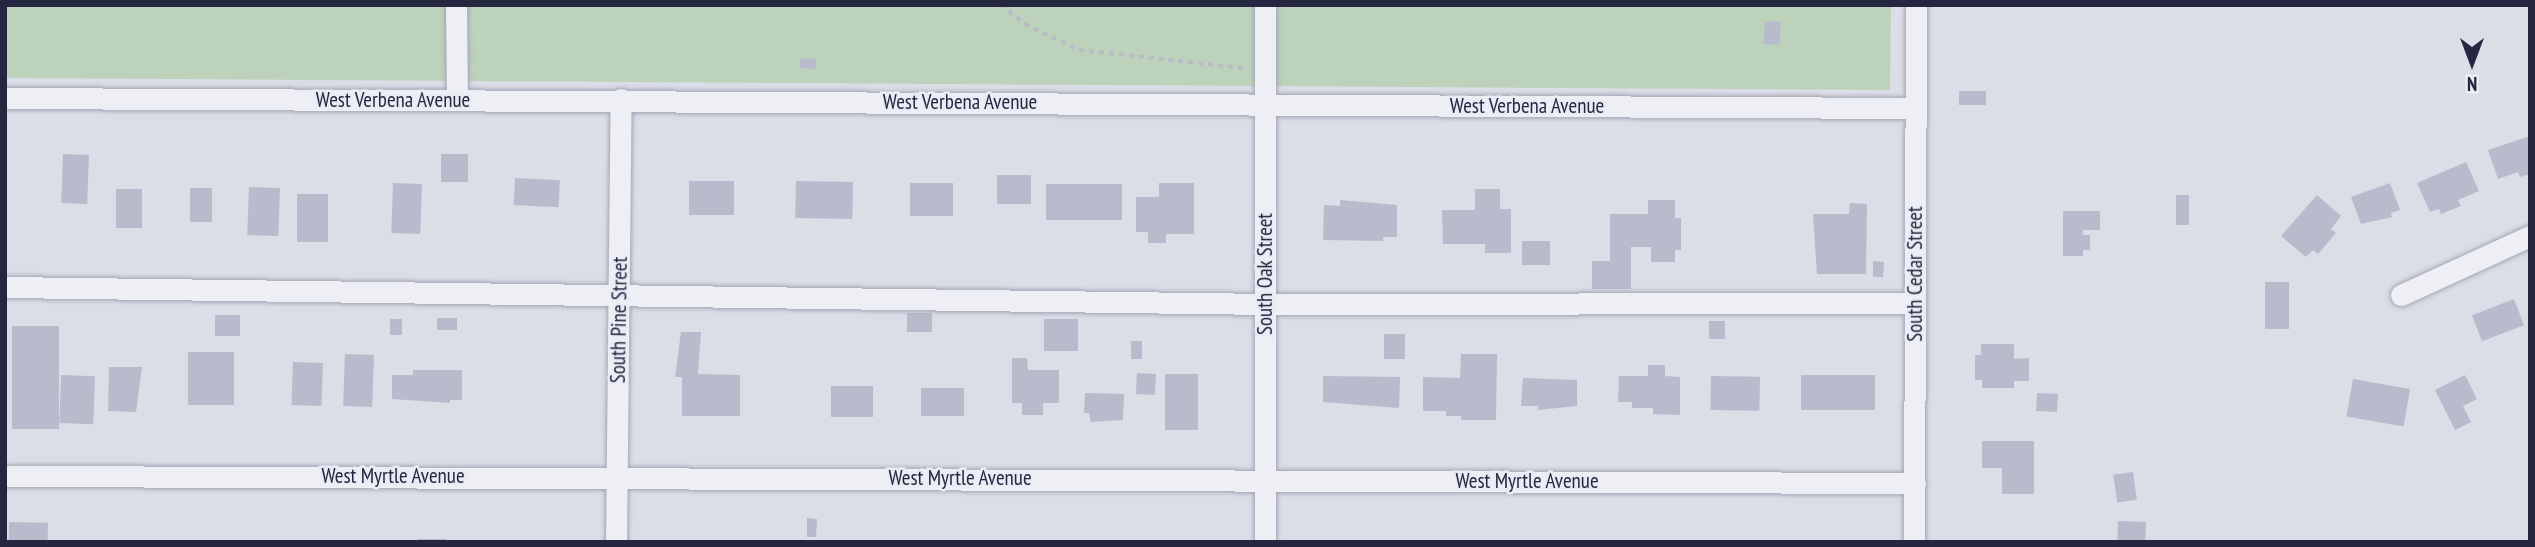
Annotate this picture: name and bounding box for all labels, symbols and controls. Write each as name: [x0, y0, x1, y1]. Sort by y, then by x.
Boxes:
north arrow: [2437, 28, 2507, 98]
text: N: [2467, 72, 2477, 96]
street label: West Verbena Avenue: [315, 87, 471, 113]
street label: West Verbena Avenue: [882, 89, 1038, 115]
street label: West Verbena Avenue: [1449, 93, 1605, 119]
street label: South Cedar Street: [1902, 206, 1928, 342]
street label: South Oak Street: [1252, 213, 1278, 335]
street label: South Pine Street: [605, 257, 633, 383]
street label: West Myrtle Avenue: [321, 463, 465, 489]
street label: West Myrtle Avenue: [888, 465, 1032, 491]
street label: West Myrtle Avenue: [1455, 468, 1599, 494]

